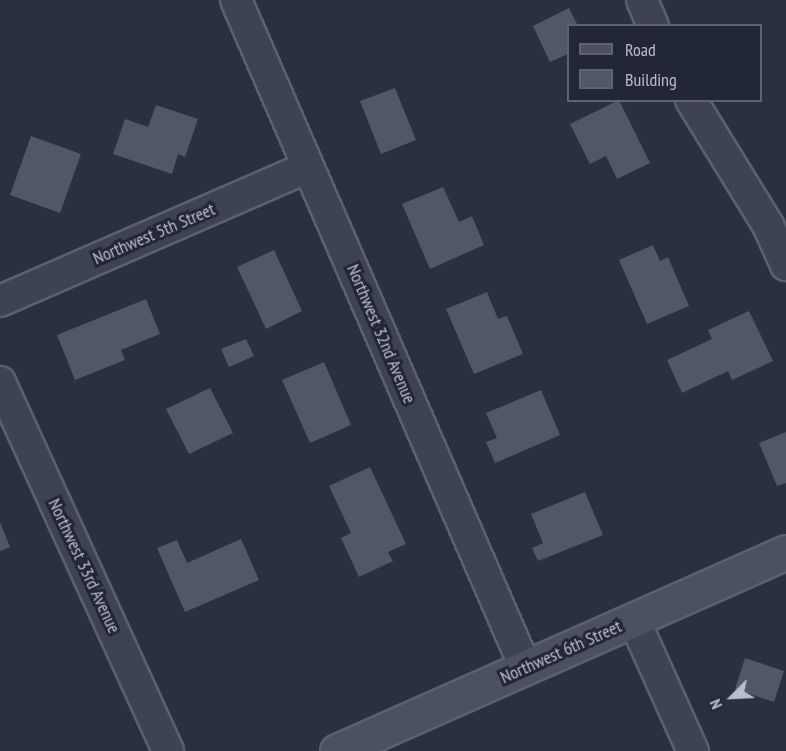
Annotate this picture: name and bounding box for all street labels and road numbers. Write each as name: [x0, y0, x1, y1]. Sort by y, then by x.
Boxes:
street label: Northwest 5th Street: [90, 199, 218, 269]
street label: Northwest 32nd Avenue: [342, 261, 420, 407]
street label: Northwest 33rd Avenue: [43, 495, 125, 637]
street label: Northwest 6th Street: [497, 616, 625, 688]

